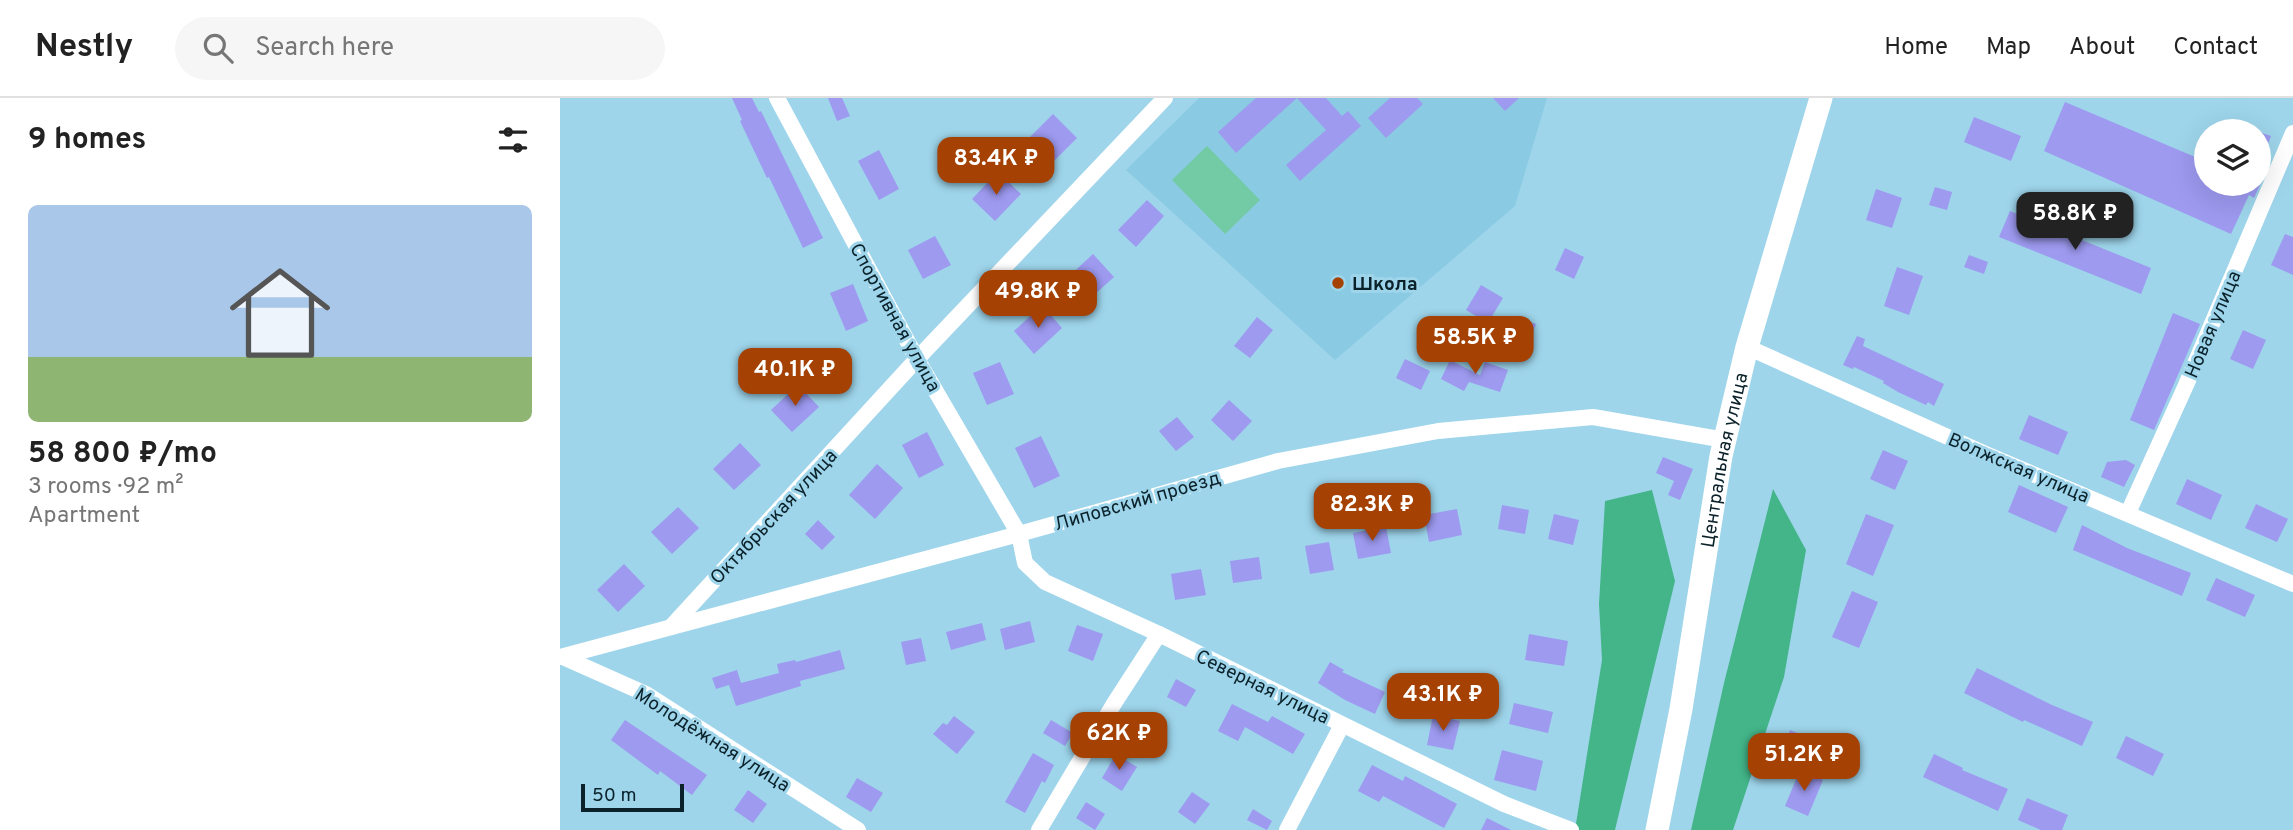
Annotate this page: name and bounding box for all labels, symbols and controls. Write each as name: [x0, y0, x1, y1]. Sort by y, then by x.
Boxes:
search box: [175, 17, 665, 80]
text: Nestly: [35, 27, 133, 69]
icon: search: [199, 29, 237, 67]
text: Search here: [255, 32, 394, 65]
text: Home: [1884, 33, 1948, 63]
text: Map: [1986, 33, 2031, 63]
text: About: [2069, 33, 2135, 63]
text: Contact: [2173, 33, 2258, 63]
map controls: [2194, 119, 2271, 196]
button: layers: [2194, 119, 2271, 196]
icon: filters: [494, 121, 532, 159]
text: 9 homes: [28, 122, 146, 159]
pin: 83.4K ₽: [931, 138, 1061, 197]
text: 83.4K ₽: [953, 145, 1039, 174]
pin: 58.8K ₽: [2010, 192, 2140, 252]
text: 58.8K ₽: [2032, 200, 2118, 229]
street label: Спортивная улица: [843, 239, 945, 397]
icon: home: [217, 250, 343, 376]
street label: Новая улица: [2180, 267, 2247, 382]
pin: 49.8K ₽: [973, 271, 1103, 330]
place label: Школа: [1352, 273, 1418, 297]
marker: Школа: [1330, 275, 1346, 291]
text: 49.8K ₽: [995, 278, 1081, 307]
pin: 58.5K ₽: [1410, 316, 1540, 376]
text: 58.5K ₽: [1433, 324, 1517, 353]
pin: 40.1K ₽: [730, 348, 860, 408]
text: 40.1K ₽: [754, 356, 836, 385]
street label: Центральная улица: [1697, 370, 1754, 550]
street label: Волжская улица: [1944, 428, 2093, 509]
text: 58 800 ₽/mo: [28, 436, 217, 473]
street label: Октябрьская улица: [706, 445, 843, 590]
street label: Липовский проезд: [1052, 467, 1223, 537]
text: 3 rooms · 92 m²: [28, 473, 184, 502]
pin: 82.3K ₽: [1307, 484, 1437, 543]
text: 82.3K ₽: [1330, 491, 1414, 520]
text: Apartment: [28, 502, 140, 531]
street label: Северная улица: [1191, 645, 1333, 731]
pin: 43.1K ₽: [1378, 674, 1508, 733]
text: 43.1K ₽: [1403, 681, 1483, 710]
street label: Молодёжная улица: [630, 683, 794, 798]
pin: 62K ₽: [1070, 712, 1168, 772]
text: 62K ₽: [1086, 720, 1152, 749]
pin: 51.2K ₽: [1739, 734, 1869, 793]
text: 51.2K ₽: [1764, 741, 1844, 770]
scale bar: [581, 781, 684, 813]
text: 50 m: [592, 784, 637, 808]

